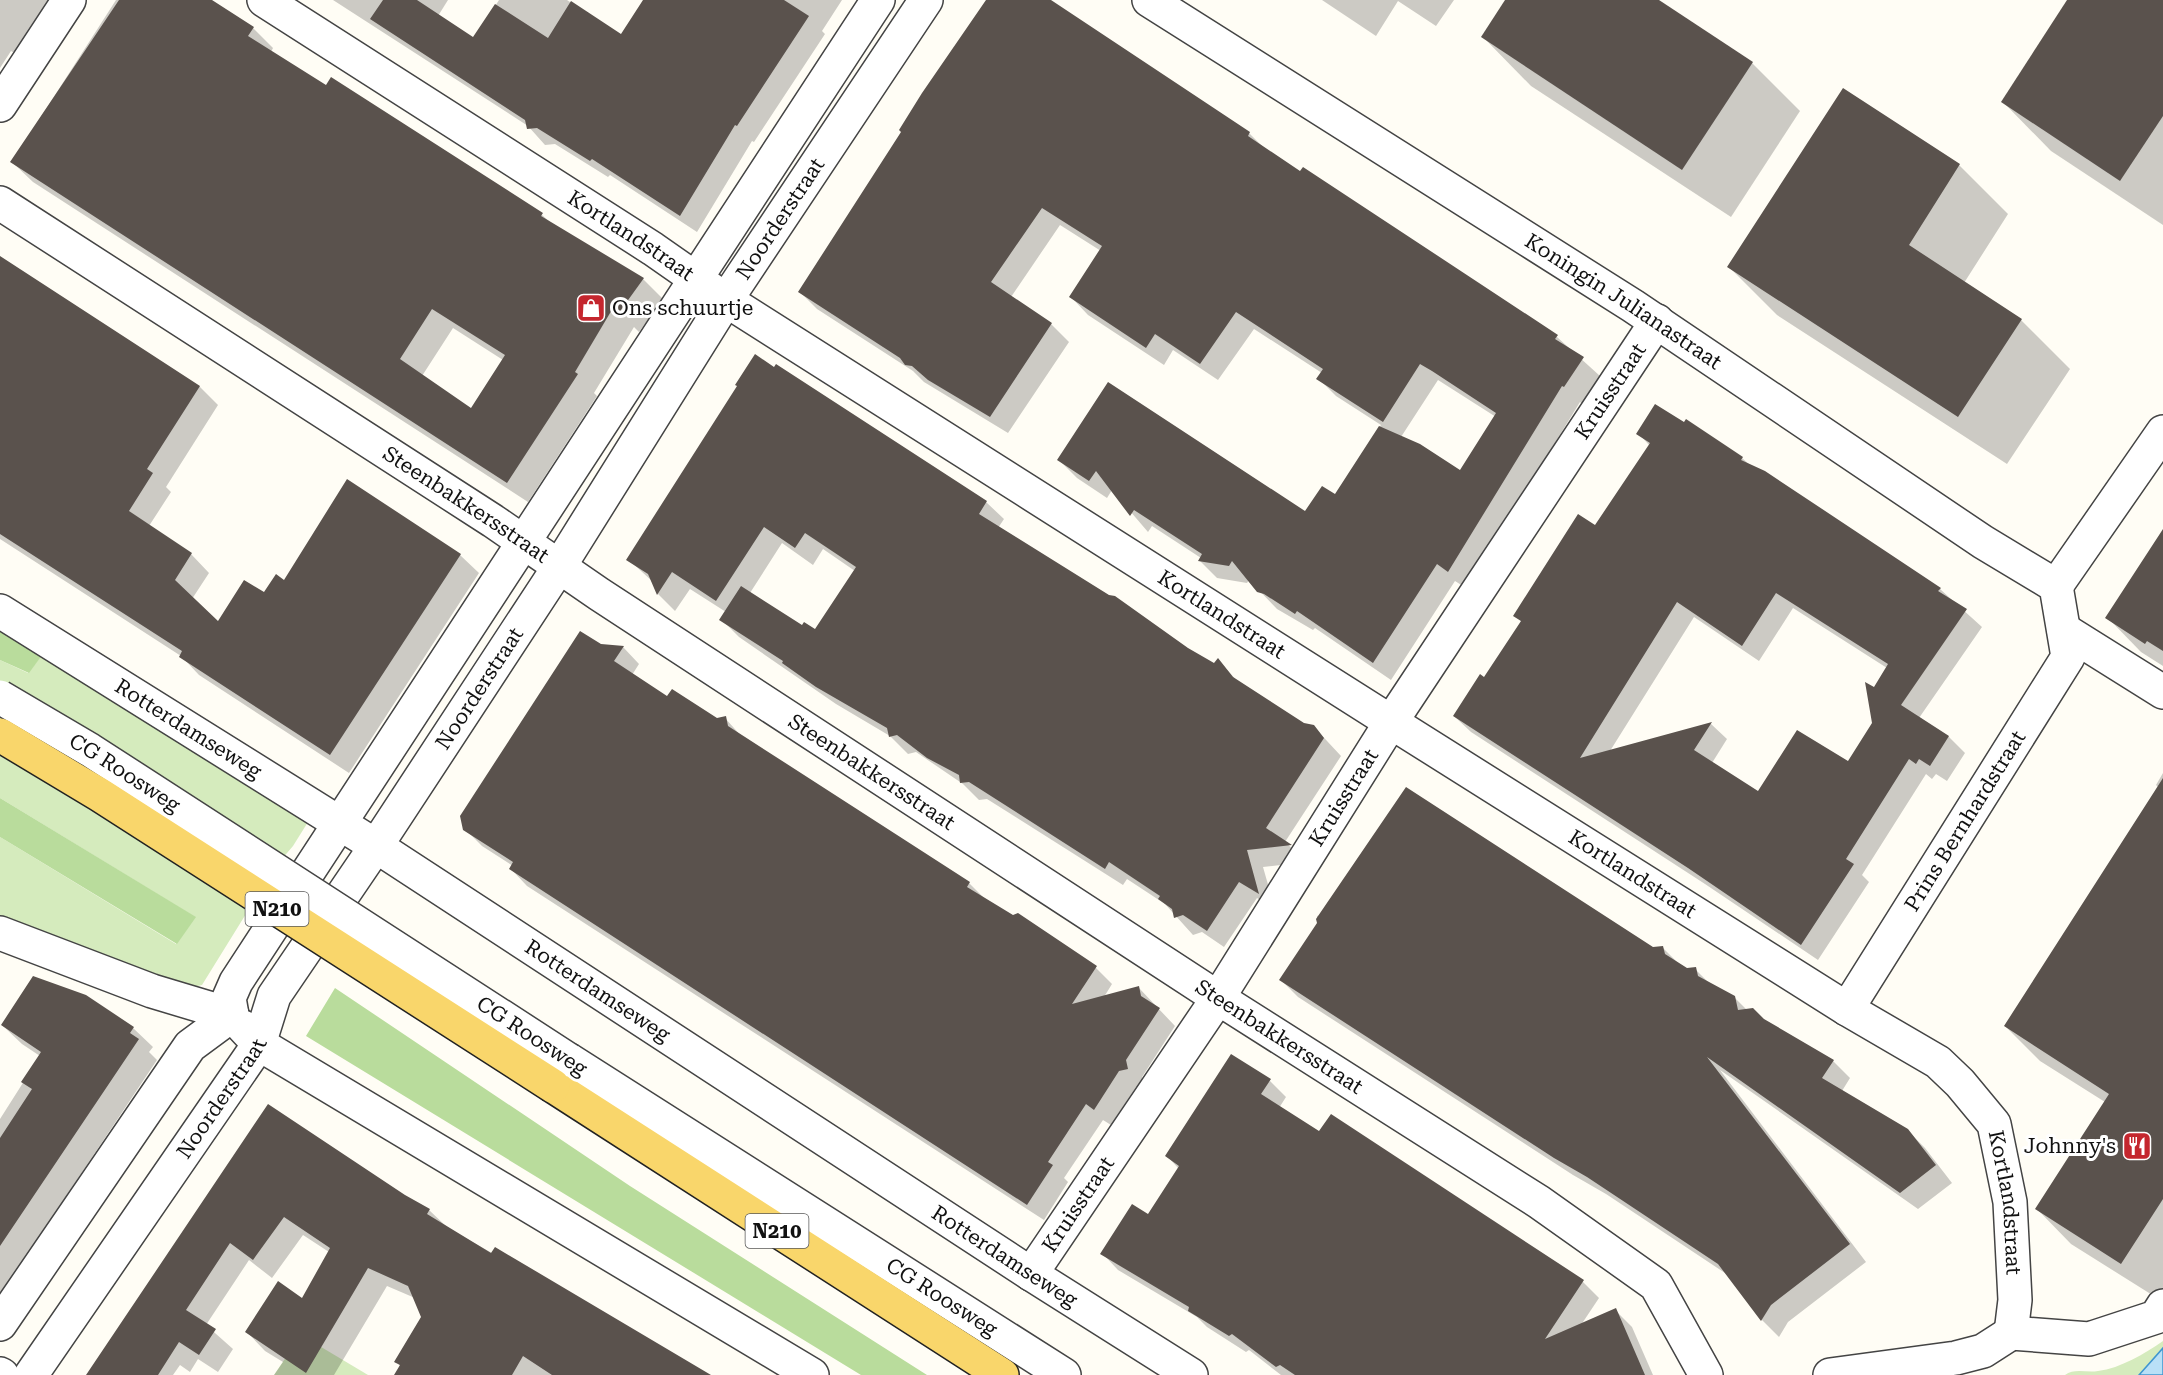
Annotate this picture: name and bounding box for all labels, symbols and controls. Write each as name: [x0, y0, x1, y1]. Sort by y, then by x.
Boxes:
street label: Noorderstraat: [731, 153, 829, 284]
street label: Kortlandstraat: [563, 186, 699, 286]
street label: Koningin Julianastraat: [1521, 229, 1726, 374]
shop icon: Ons schuurtje: [575, 292, 607, 324]
place label: Ons schuurtje: [612, 296, 753, 320]
street label: Kruisstraat: [1570, 339, 1651, 444]
street label: Steenbakkersstraat: [378, 441, 554, 568]
street label: Kortlandstraat: [1154, 565, 1290, 664]
street label: Noorderstraat: [431, 623, 528, 754]
street label: Rotterdamseweg: [111, 674, 266, 783]
street label: Steenbakkersstraat: [784, 709, 960, 835]
street label: Prins Bernhardstraat: [1900, 726, 2031, 916]
street label: CG Roosweg: [65, 729, 185, 817]
street label: Kruisstraat: [1304, 744, 1383, 851]
street label: Kortlandstraat: [1564, 825, 1701, 923]
road number: N210: [246, 892, 308, 926]
street label: Rotterdamseweg: [520, 935, 675, 1047]
street label: Steenbakkersstraat: [1191, 975, 1367, 1099]
street label: CG Roosweg: [472, 991, 592, 1081]
street label: Noorderstraat: [172, 1036, 272, 1163]
street label: Kortlandstraat: [1984, 1128, 2026, 1276]
restaurant icon: Johnny's: [2121, 1130, 2153, 1162]
place label: Johnny's: [2024, 1134, 2116, 1158]
street label: Kruisstraat: [1037, 1152, 1119, 1257]
street label: Rotterdamseweg: [927, 1200, 1082, 1312]
road number: N210: [746, 1214, 808, 1248]
street label: CG Roosweg: [882, 1253, 1002, 1342]

